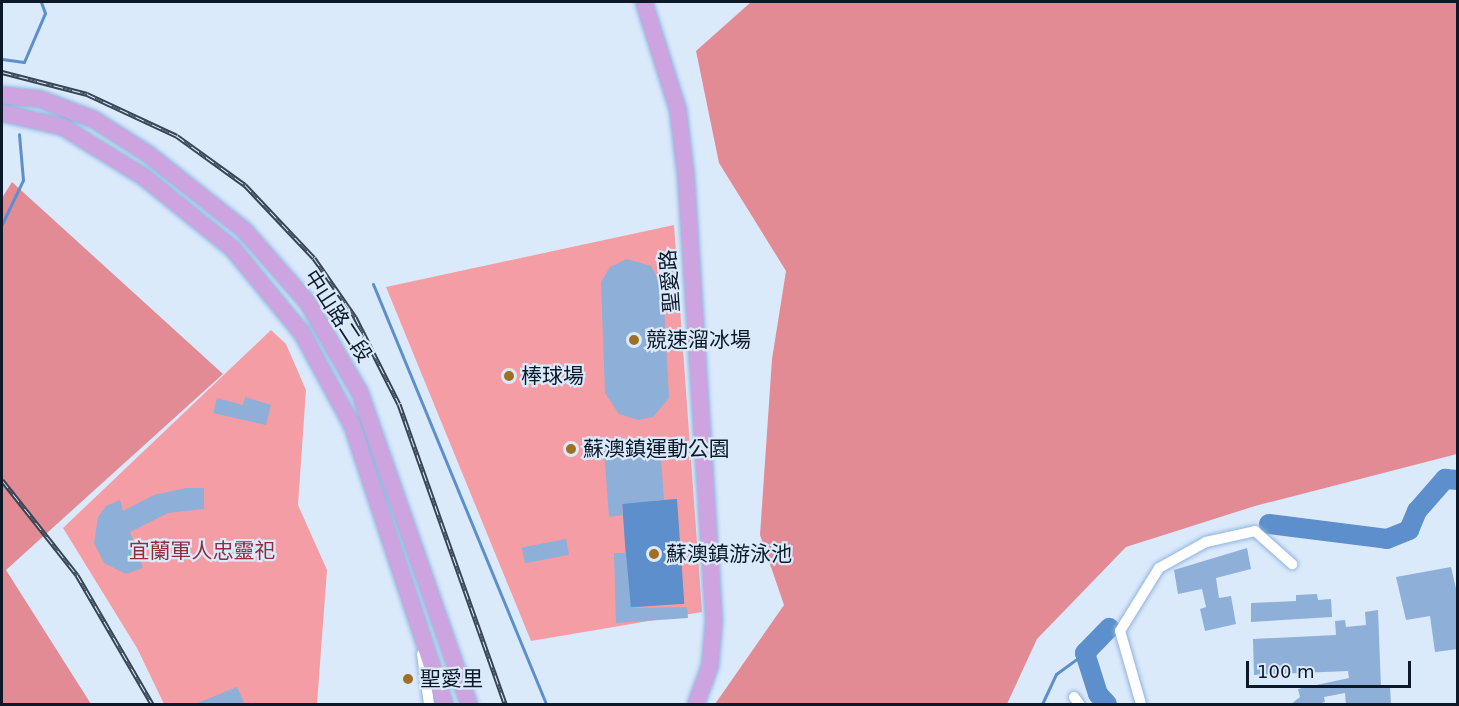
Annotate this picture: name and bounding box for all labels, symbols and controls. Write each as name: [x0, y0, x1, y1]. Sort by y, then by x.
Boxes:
street label: 聖愛路: [655, 249, 685, 313]
street label: 中山路二段: [299, 265, 377, 367]
place label: 競速溜冰場: [646, 327, 751, 353]
marker: 競速溜冰場: [627, 333, 641, 347]
place label: 棒球場: [521, 363, 584, 389]
marker: 棒球場: [502, 369, 516, 383]
place label: 蘇澳鎮運動公園: [583, 436, 730, 462]
marker: 蘇澳鎮運動公園: [564, 442, 578, 456]
park label: 宜蘭軍人忠靈祀: [129, 538, 275, 564]
place label: 蘇澳鎮游泳池: [666, 541, 792, 567]
marker: 蘇澳鎮游泳池: [647, 547, 661, 561]
scale bar: [1249, 649, 1414, 687]
text: 100 m: [1257, 661, 1315, 682]
place label: 聖愛里: [420, 666, 483, 692]
marker: 聖愛里: [401, 672, 415, 686]

